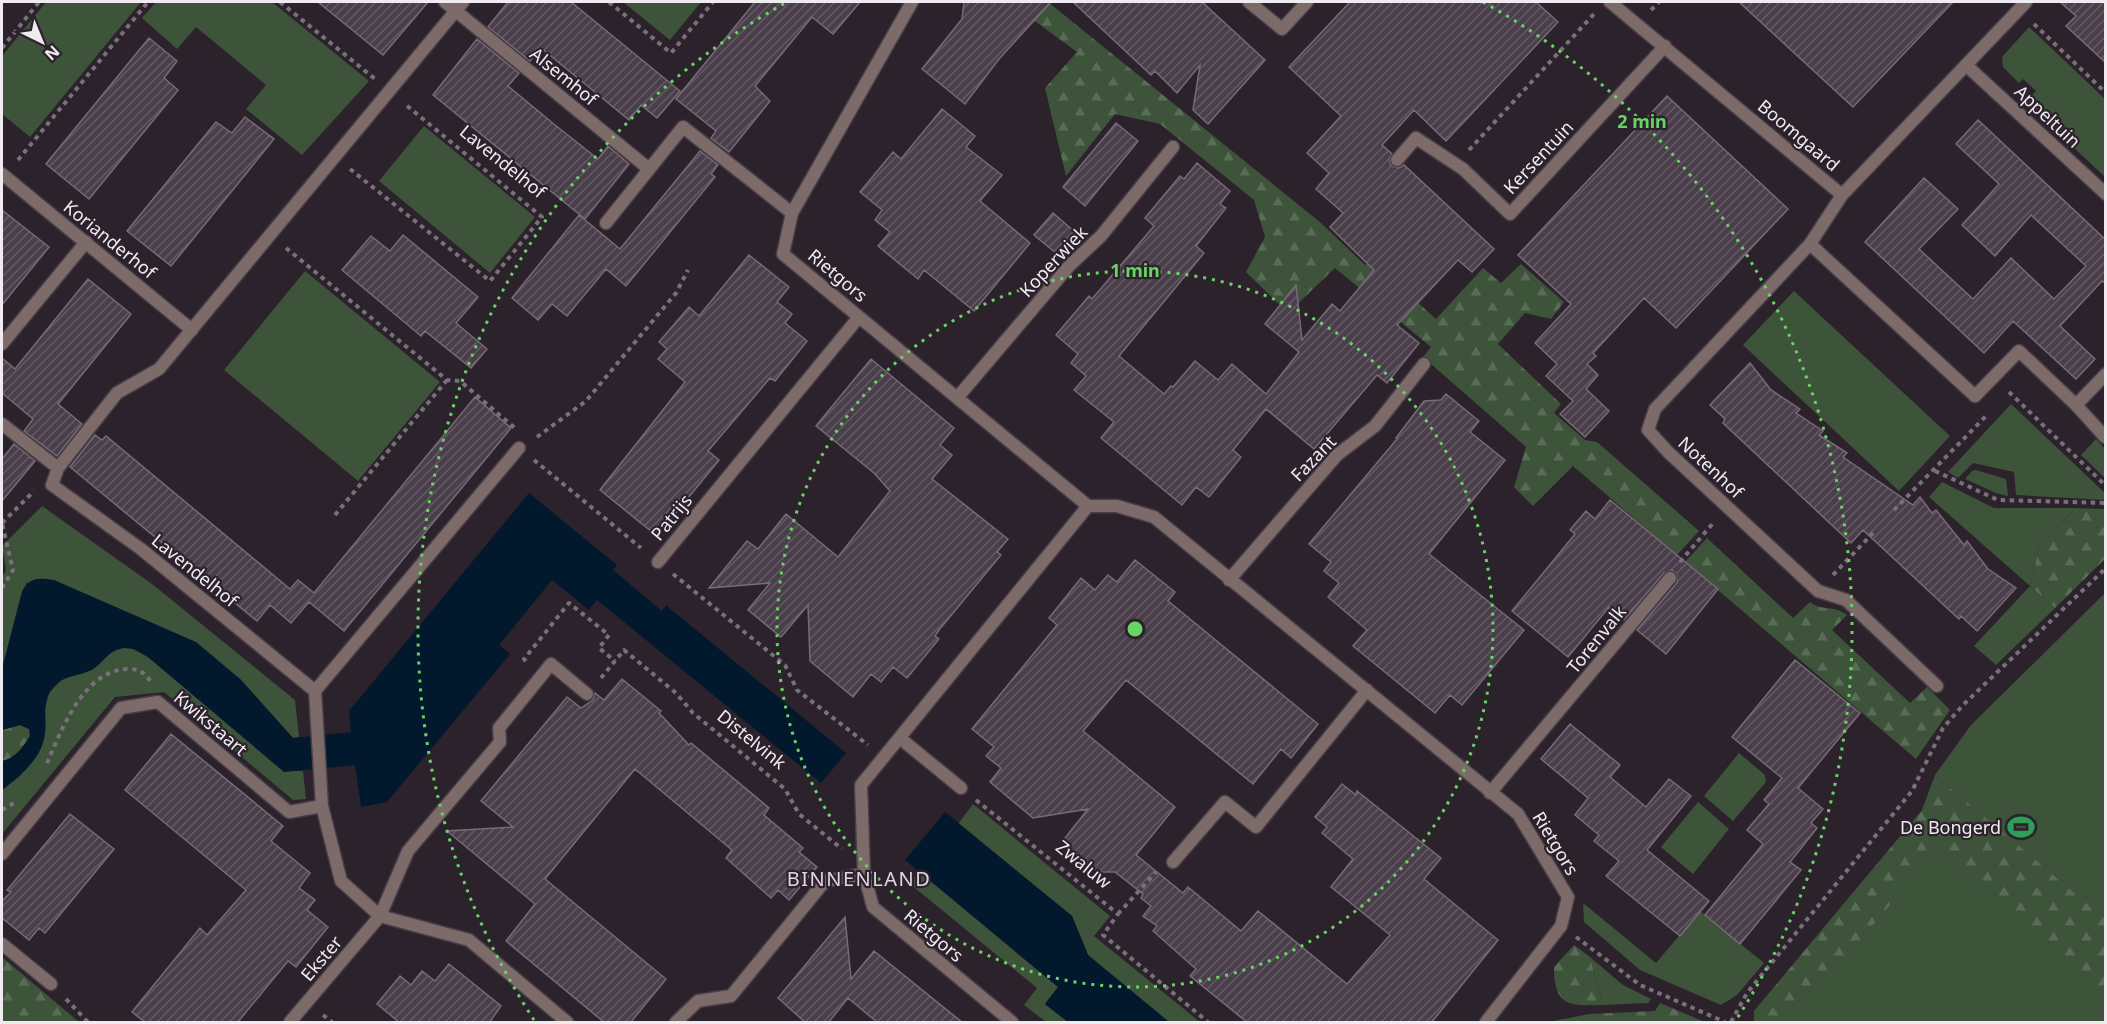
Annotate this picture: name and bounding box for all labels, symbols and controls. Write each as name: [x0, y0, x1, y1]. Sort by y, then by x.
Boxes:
north arrow: [12, 12, 72, 72]
text: N: [40, 40, 64, 65]
street label: Alsemhof: [525, 42, 603, 111]
street label: Appeltuin: [2010, 79, 2086, 153]
street label: Boomgaard: [1753, 94, 1845, 176]
text: 2 min: [1617, 109, 1667, 133]
street label: Kersentuin: [1498, 115, 1578, 199]
street label: Lavendelhof: [455, 119, 552, 204]
street label: Korianderhof: [59, 194, 162, 284]
street label: Koperwiek: [1014, 220, 1092, 302]
street label: Rietgors: [803, 243, 873, 307]
text: 1 min: [1110, 258, 1160, 282]
street label: Fazant: [1285, 429, 1341, 486]
street label: Notenhof: [1673, 431, 1749, 504]
street label: Patrijs: [645, 489, 697, 545]
street label: Lavendelhof: [147, 528, 244, 613]
street label: Torenvalk: [1561, 599, 1631, 678]
centre of rings: [1125, 619, 1145, 639]
street label: Kwikstaart: [169, 685, 253, 761]
street label: Distelvink: [712, 704, 792, 774]
street label: Rietgors: [1528, 807, 1584, 879]
sports icon: De Bongerd: [2006, 812, 2036, 842]
place label: De Bongerd: [1900, 815, 2001, 839]
street label: Zwaluw: [1051, 834, 1117, 894]
district label: BINNENLAND: [787, 865, 931, 892]
street label: Rietgors: [899, 903, 969, 967]
street label: Ekster: [295, 930, 347, 986]

